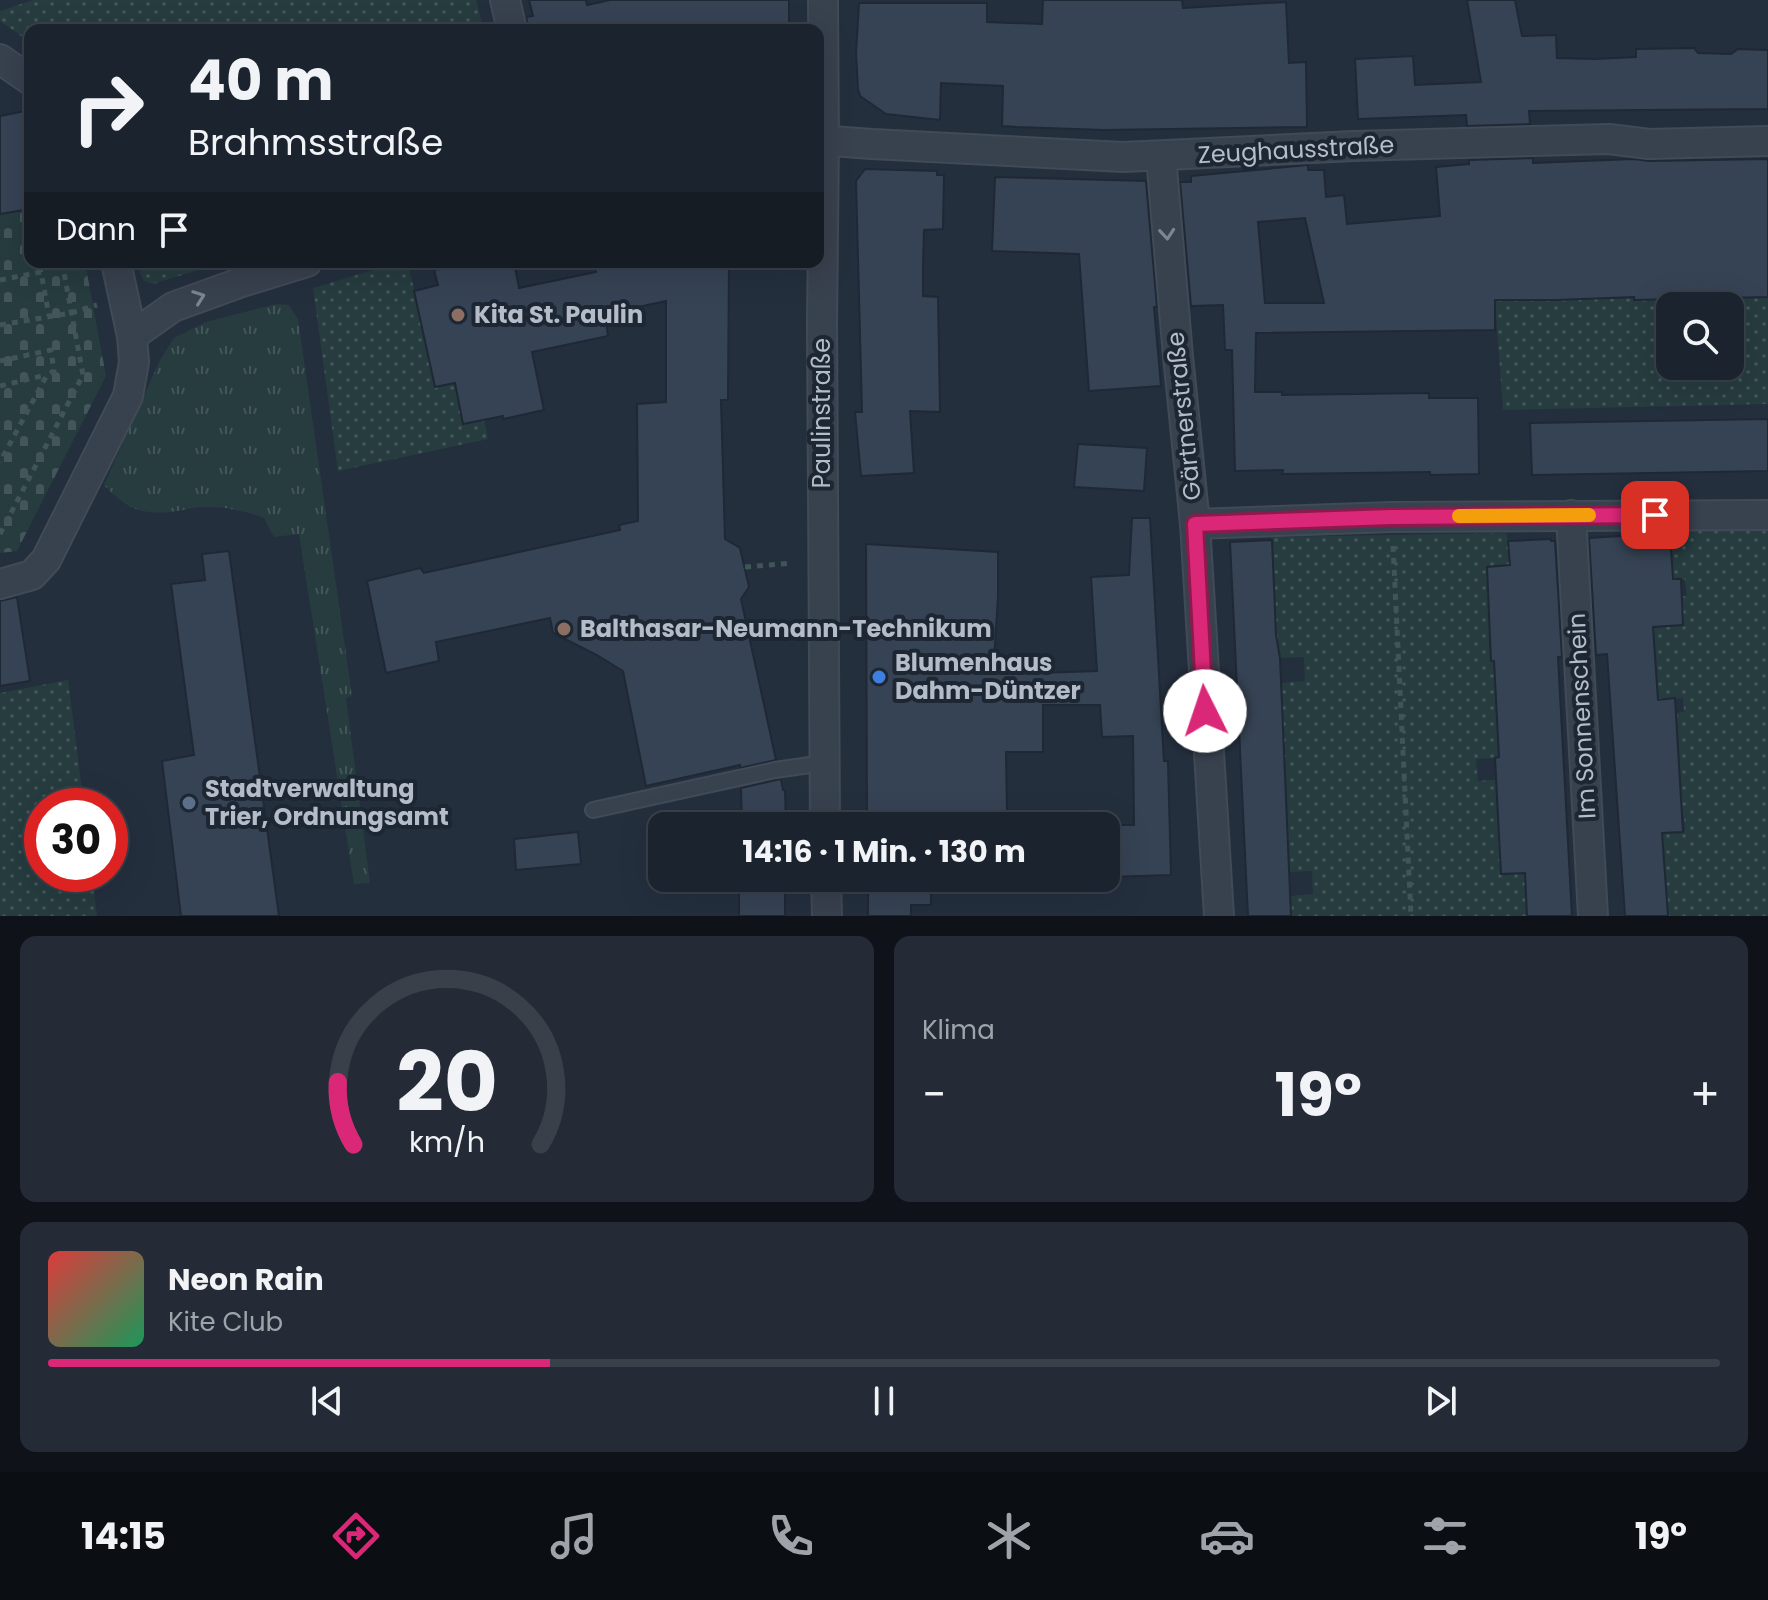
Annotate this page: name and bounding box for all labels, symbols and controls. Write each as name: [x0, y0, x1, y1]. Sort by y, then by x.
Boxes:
text: 40 m: [188, 41, 334, 120]
icon: right: [56, 56, 160, 160]
text: Brahmsstraße: [188, 117, 443, 168]
street label: Zeughausstraße: [1197, 128, 1395, 171]
text: Dann: [56, 208, 136, 251]
icon: arrive: [152, 208, 196, 252]
one-way arrow: [1159, 228, 1176, 241]
one-way arrow: [191, 291, 205, 307]
map controls: [1656, 292, 1744, 380]
button: search: [1656, 292, 1744, 380]
place label: Kita St. Paulin: [474, 298, 643, 331]
marker: Kita St. Paulin: [449, 306, 467, 324]
street label: Gärtnerstraße: [1158, 330, 1209, 502]
street label: Paulinstraße: [805, 338, 838, 488]
pin: [1621, 481, 1689, 549]
icon: arrive: [1633, 493, 1677, 537]
place label: Balthasar-Neumann-Technikum: [580, 612, 992, 645]
street label: Im Sonnenschein: [1560, 612, 1603, 820]
marker: Balthasar-Neumann-Technikum: [555, 620, 573, 638]
place label: Blumenhaus Dahm-Düntzer: [895, 646, 1081, 707]
marker: Blumenhaus Dahm-Düntzer: [870, 668, 888, 686]
position arrow: [1163, 669, 1247, 753]
place label: Stadtverwaltung Trier, Ordnungsamt: [205, 772, 449, 833]
speed limit sign: 30: [24, 788, 128, 892]
marker: Stadtverwaltung Trier, Ordnungsamt: [180, 794, 198, 812]
text: 14:16 · 1 Min. · 130 m: [742, 830, 1026, 873]
text: Klima: [922, 1012, 995, 1048]
text: 20: [396, 1024, 498, 1140]
text: 19°: [1274, 1053, 1362, 1137]
text: −: [922, 1064, 946, 1125]
text: +: [1690, 1064, 1720, 1125]
text: km/h: [409, 1122, 485, 1162]
text: Neon Rain: [168, 1258, 324, 1301]
text: Kite Club: [168, 1304, 283, 1340]
icon: previous: [305, 1379, 349, 1423]
icon: pause: [862, 1379, 906, 1423]
icon: next: [1419, 1379, 1463, 1423]
icon: directions: [328, 1508, 384, 1564]
icon: music: [546, 1508, 602, 1564]
icon: phone: [763, 1508, 819, 1564]
icon: climate: [981, 1508, 1037, 1564]
icon: car: [1199, 1508, 1255, 1564]
icon: filters: [1417, 1508, 1473, 1564]
text: 14:15: [81, 1511, 166, 1562]
text: 19°: [1635, 1511, 1687, 1562]

